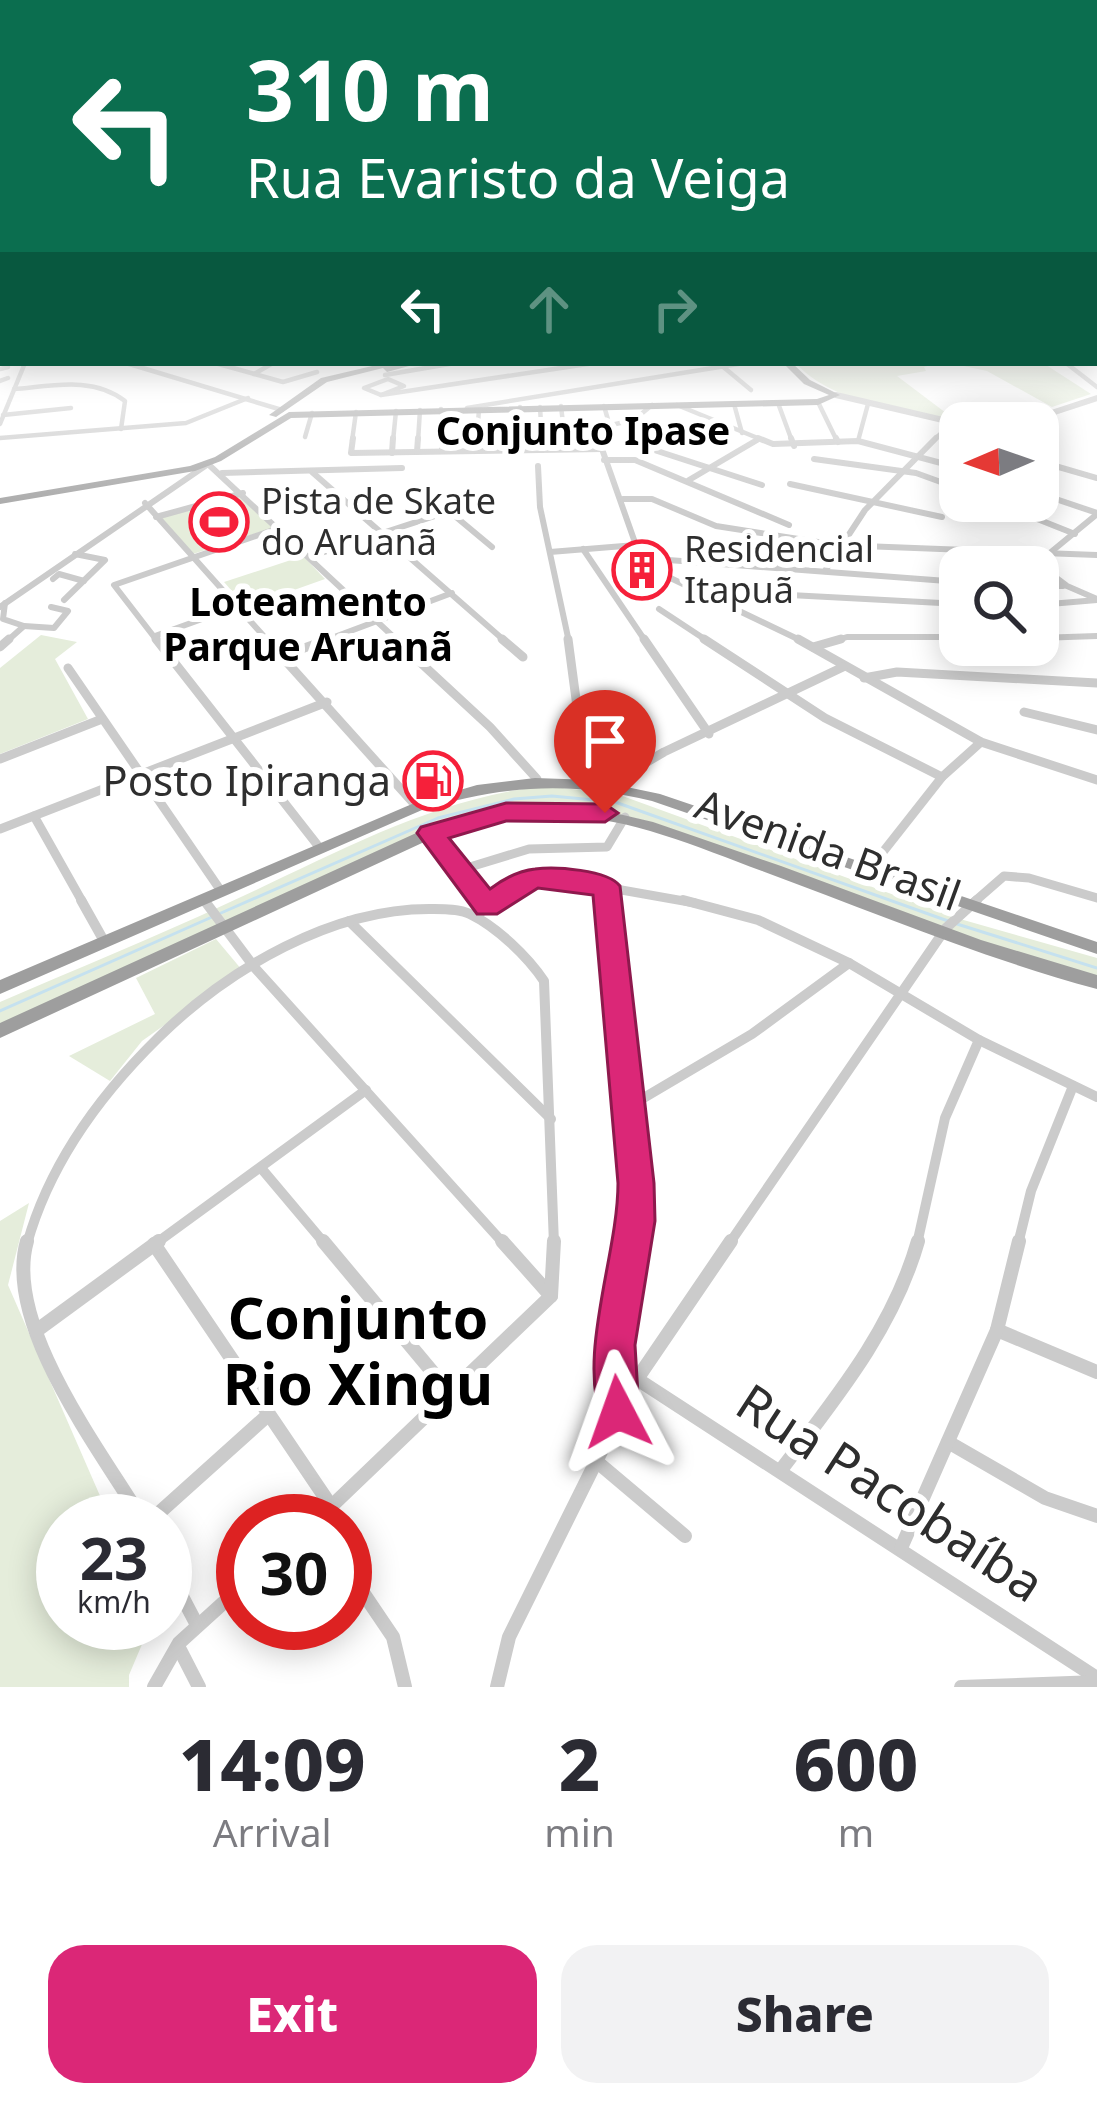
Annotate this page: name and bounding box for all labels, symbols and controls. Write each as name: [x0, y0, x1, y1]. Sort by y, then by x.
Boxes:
text: 310 m: [246, 31, 494, 146]
icon: left: [48, 48, 204, 204]
text: Rua Evaristo da Veiga: [246, 140, 790, 214]
icon: left: [390, 276, 456, 342]
icon: ahead: [516, 276, 582, 342]
icon: right: [642, 276, 708, 342]
north arrow: [939, 402, 1059, 522]
map controls: [939, 402, 1059, 666]
district label: Conjunto Ipase: [436, 403, 730, 456]
place label: Pista de Skate do Aruanã: [261, 476, 496, 566]
sports icon: Pista de Skate do Aruanã: [188, 491, 250, 553]
place label: Residencial Itapuã: [684, 524, 874, 614]
building icon: Residencial Itapuã: [611, 539, 673, 601]
button: search: [939, 546, 1059, 666]
district label: Loteamento Parque Aruanã: [163, 574, 453, 672]
pin: [554, 690, 656, 813]
icon: arrive: [572, 708, 638, 774]
fuel station icon: Posto Ipiranga: [402, 750, 464, 812]
place label: Posto Ipiranga: [102, 751, 391, 808]
street label: Avenida Brasil: [688, 774, 969, 923]
district label: Conjunto Rio Xingu: [223, 1278, 493, 1422]
position arrow: [555, 1349, 681, 1475]
street label: Rua Pacobaíba: [724, 1366, 1058, 1617]
speed limit sign: 30: [216, 1494, 372, 1650]
text: 23: [80, 1516, 148, 1598]
text: km/h: [77, 1581, 151, 1622]
text: 14:09: [179, 1714, 366, 1812]
text: 2: [559, 1714, 600, 1812]
text: 600: [794, 1714, 918, 1812]
text: Arrival: [213, 1805, 332, 1858]
text: min: [544, 1805, 615, 1858]
text: m: [838, 1805, 874, 1858]
button: Exit: [48, 1945, 537, 2083]
button: Share: [561, 1945, 1049, 2083]

